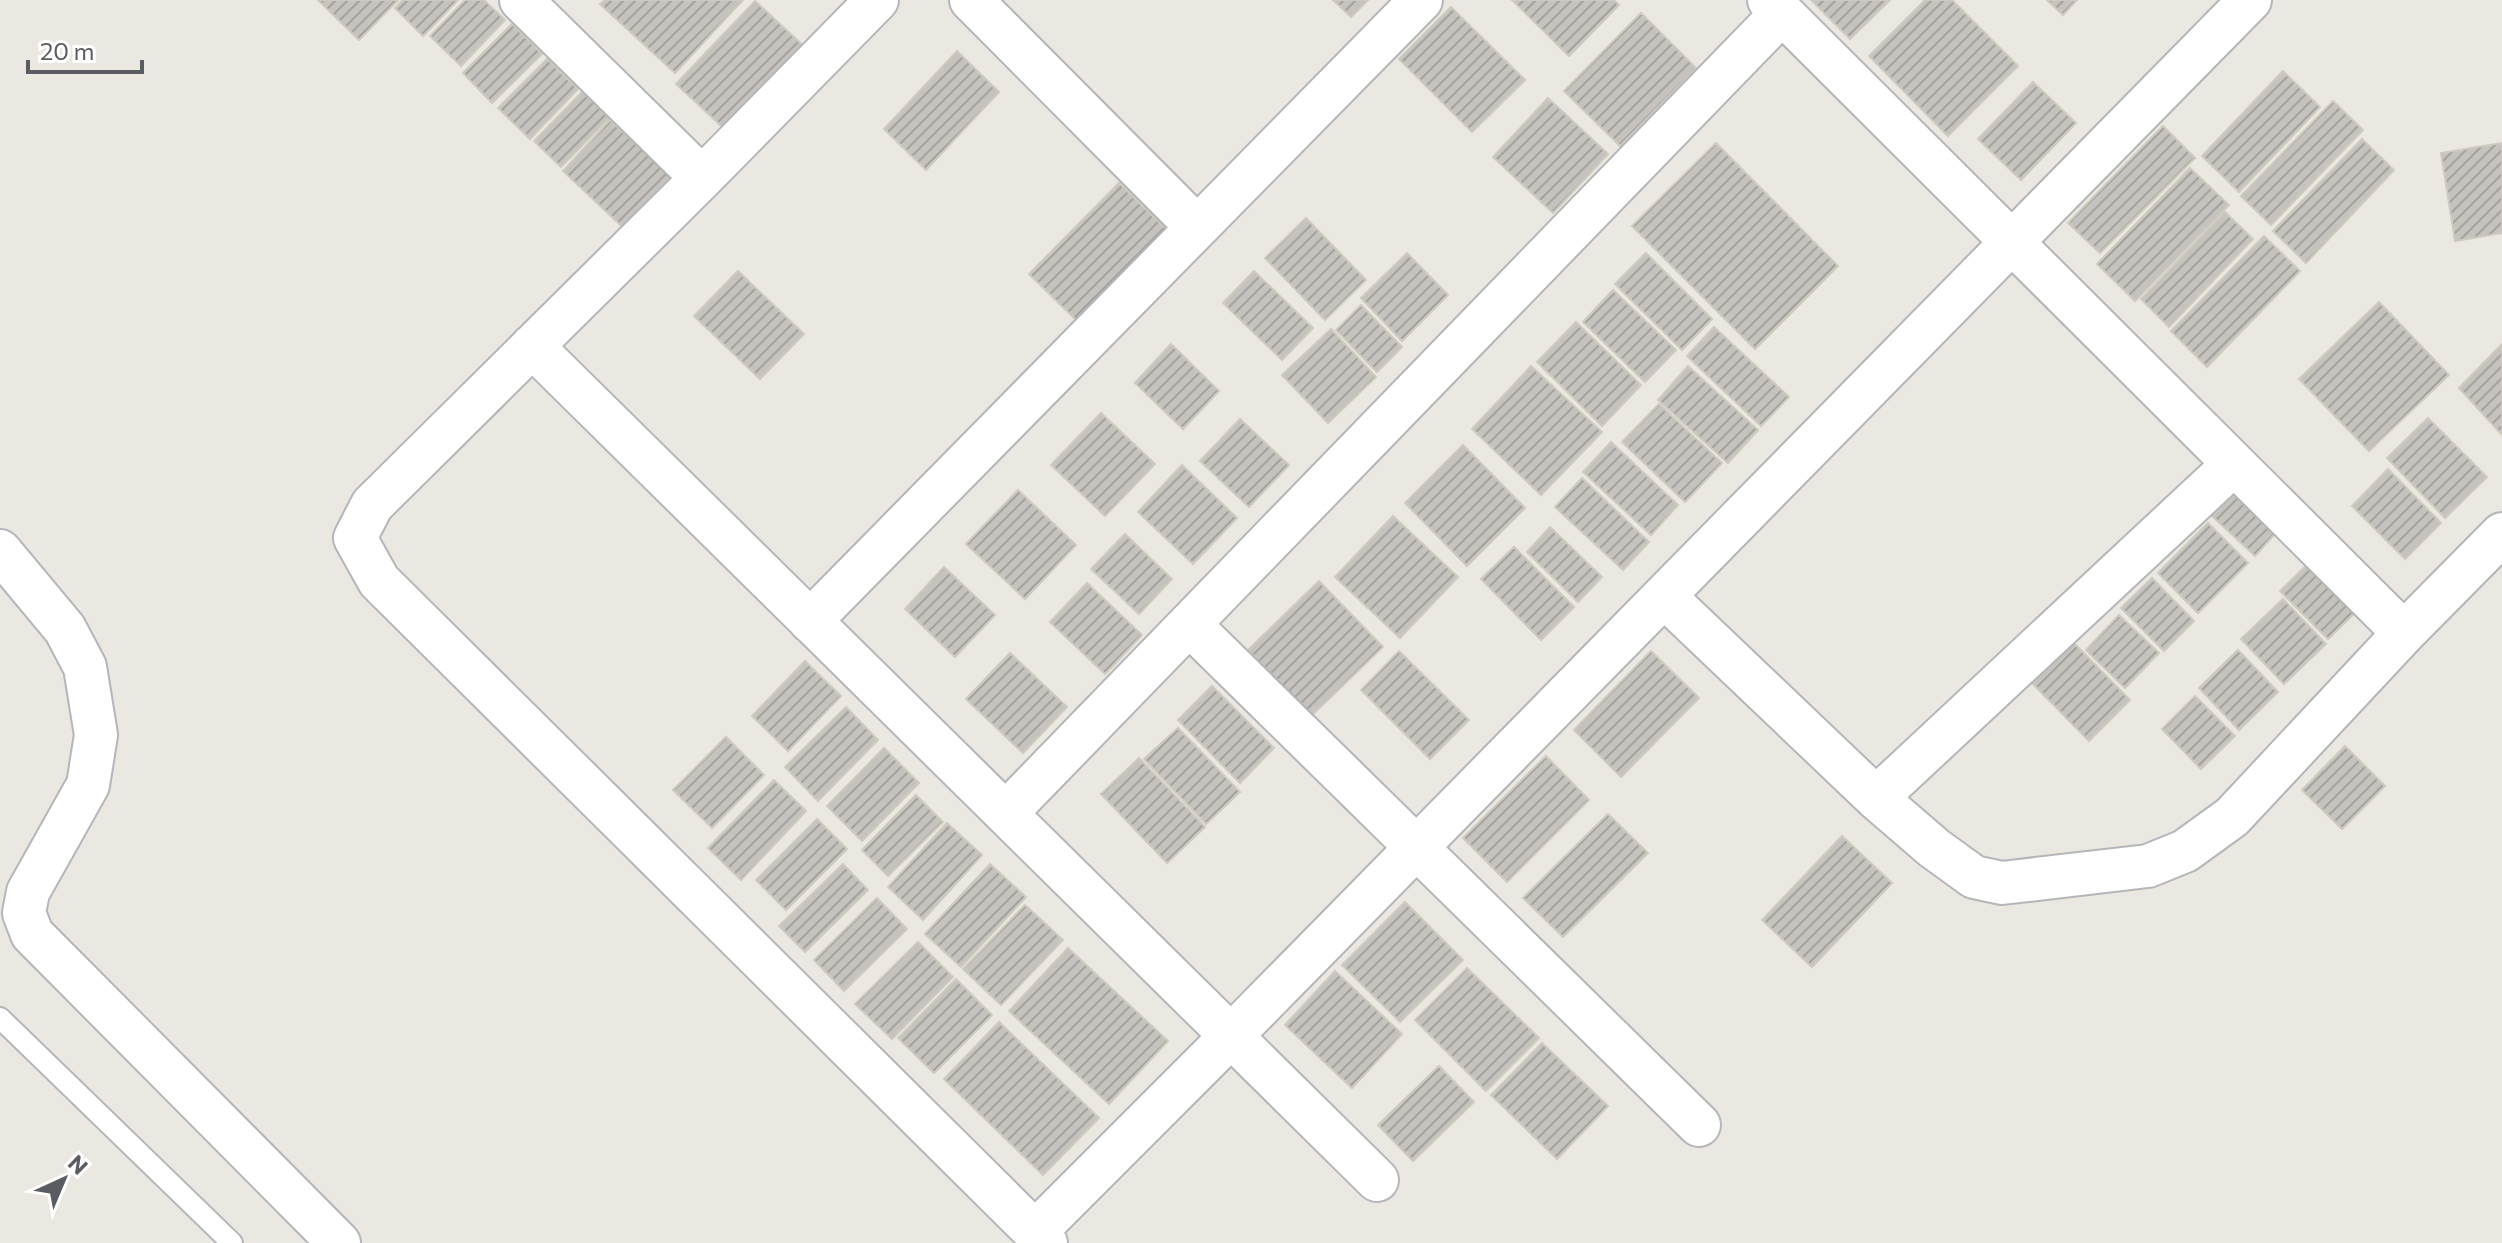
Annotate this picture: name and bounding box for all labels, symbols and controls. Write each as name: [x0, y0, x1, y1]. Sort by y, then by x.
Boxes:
scale bar: [28, 24, 142, 74]
text: 20 m: [40, 36, 94, 65]
north arrow: [24, 1139, 104, 1219]
text: N: [63, 1149, 94, 1180]

